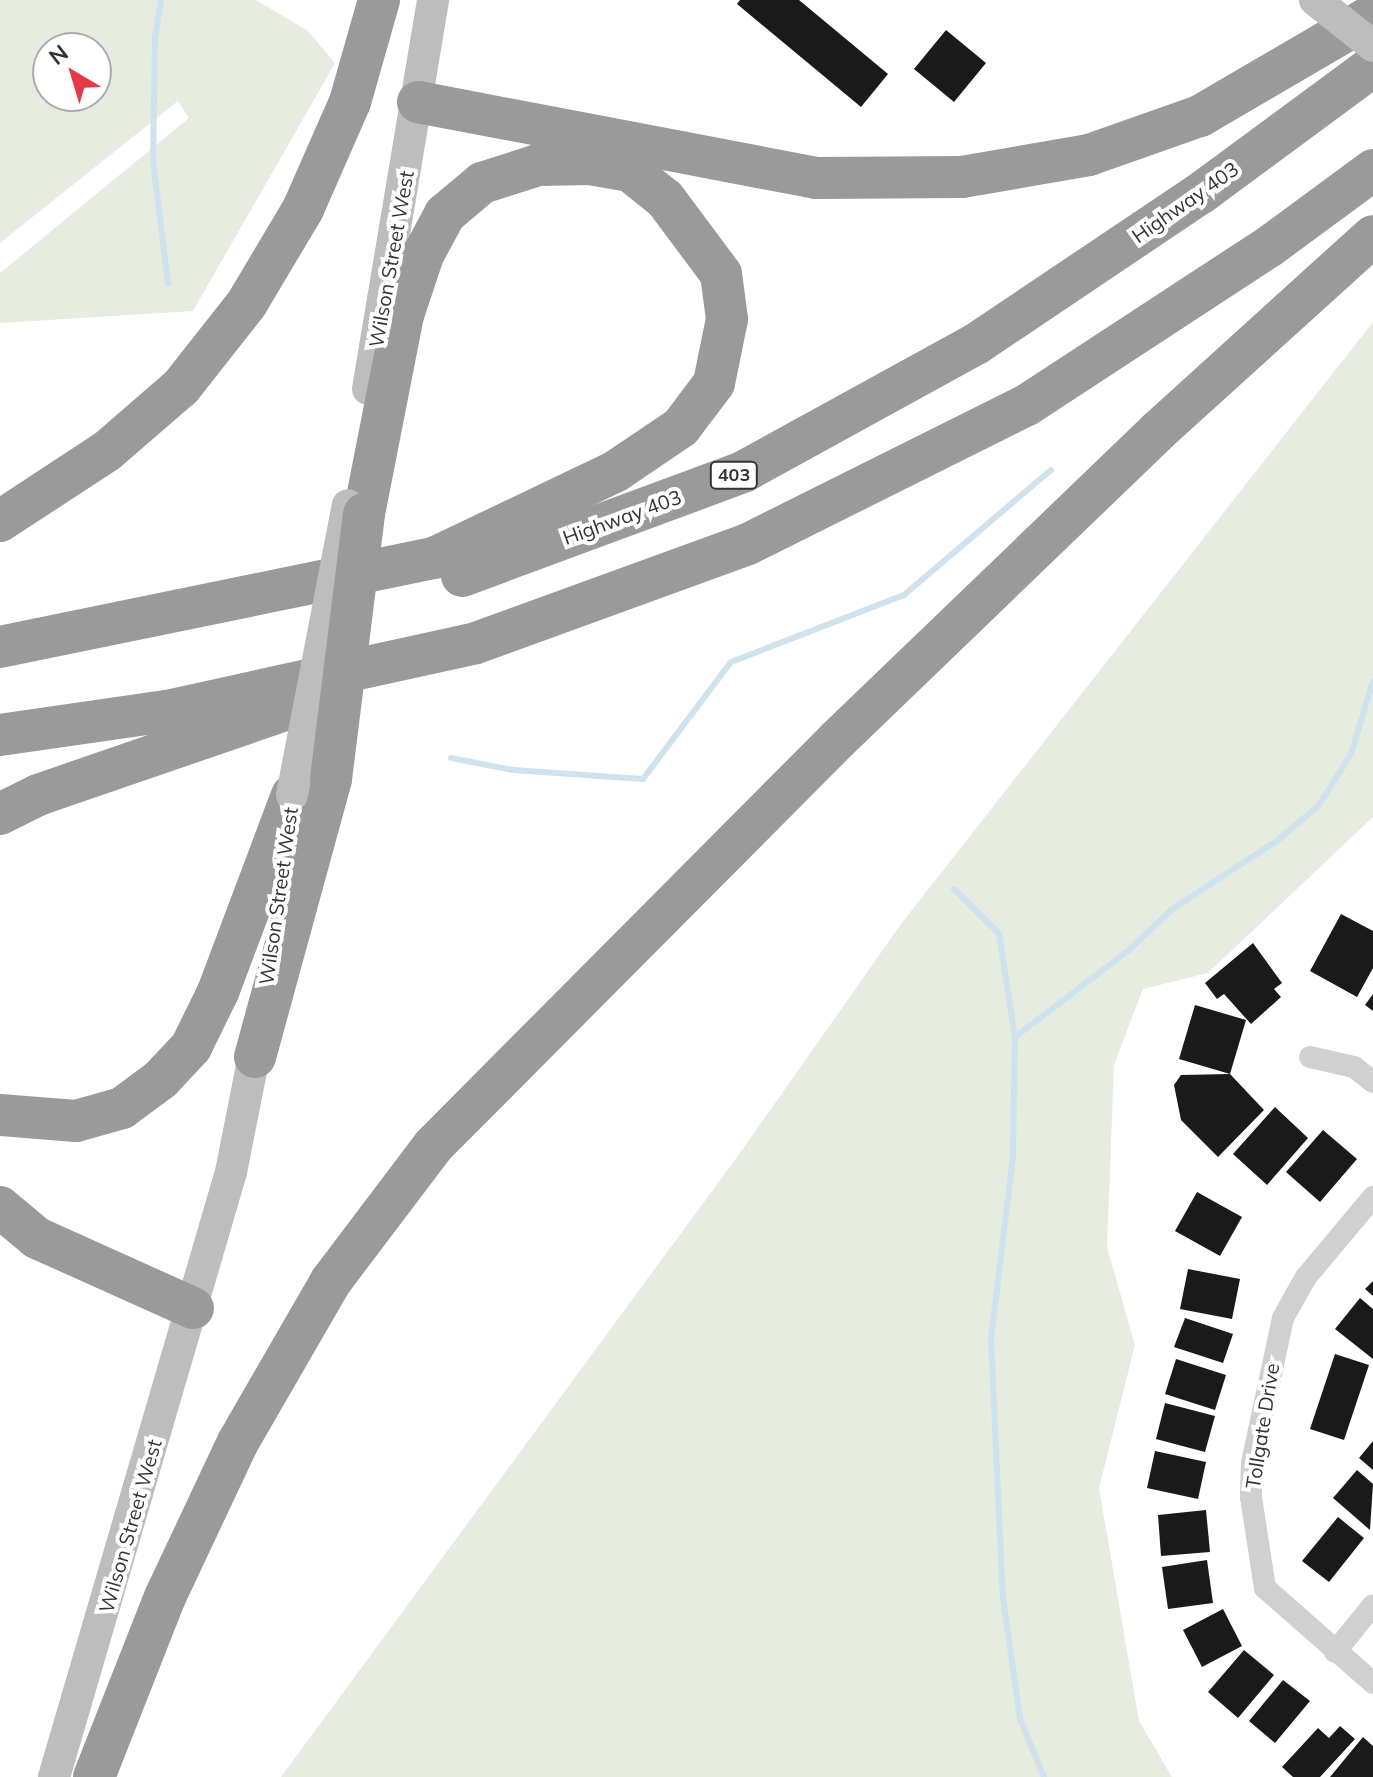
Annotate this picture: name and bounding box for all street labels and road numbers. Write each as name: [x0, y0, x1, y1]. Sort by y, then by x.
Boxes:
street label: Highway 403: [1127, 156, 1243, 248]
street label: Wilson Street West: [364, 169, 418, 349]
road number: 403: [708, 461, 760, 489]
street label: Highway 403: [559, 484, 685, 550]
street label: Wilson Street West: [254, 806, 302, 986]
street label: Tollgate Drive: [1240, 1361, 1284, 1491]
street label: Wilson Street West: [94, 1436, 166, 1616]

